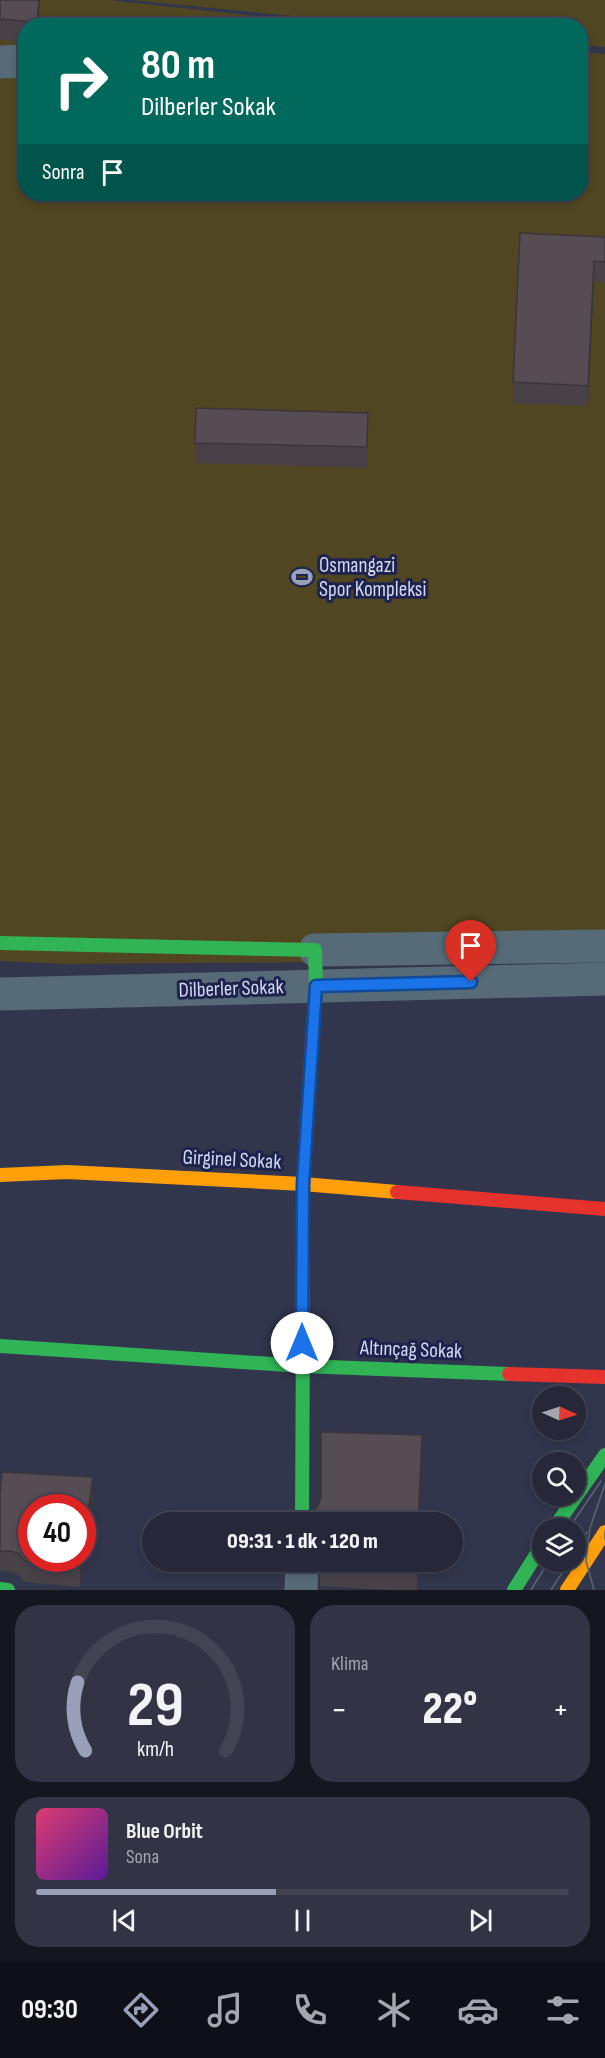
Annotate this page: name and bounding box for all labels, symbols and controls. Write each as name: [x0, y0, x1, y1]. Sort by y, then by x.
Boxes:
text: 80 m: [141, 40, 215, 91]
icon: right: [42, 42, 120, 120]
text: Dilberler Sokak: [141, 91, 276, 123]
icon: arrive: [96, 156, 129, 189]
text: Sonra: [42, 159, 84, 186]
place label: Osmangazi Spor Kompleksi: [319, 553, 426, 602]
sports icon: Osmangazi Spor Kompleksi: [290, 565, 314, 589]
pin: [445, 920, 496, 982]
icon: arrive: [454, 929, 487, 962]
street label: Dilberler Sokak: [178, 974, 284, 1003]
street label: Girginel Sokak: [182, 1144, 282, 1175]
position arrow: [270, 1311, 334, 1375]
street label: Altınçağ Sokak: [358, 1335, 463, 1364]
north arrow: [532, 1386, 586, 1440]
map controls: [532, 1386, 586, 1572]
button: search: [532, 1452, 586, 1506]
speed limit sign: 40: [18, 1494, 96, 1572]
button: layers: [532, 1518, 586, 1572]
text: 09:31 · 1 dk · 120 m: [227, 1528, 378, 1555]
text: Klima: [331, 1652, 369, 1676]
text: 29: [127, 1669, 183, 1744]
text: 22°: [422, 1682, 478, 1737]
text: −: [331, 1690, 347, 1730]
text: +: [553, 1690, 569, 1730]
text: km/h: [136, 1737, 174, 1762]
text: Blue Orbit: [126, 1818, 203, 1845]
text: Sona: [126, 1845, 159, 1869]
icon: previous: [108, 1904, 141, 1937]
icon: pause: [286, 1904, 319, 1937]
icon: next: [464, 1904, 497, 1937]
icon: directions: [120, 1989, 162, 2031]
icon: music: [204, 1989, 246, 2031]
icon: phone: [289, 1989, 331, 2031]
icon: climate: [373, 1989, 415, 2031]
icon: car: [457, 1989, 499, 2031]
icon: filters: [542, 1989, 584, 2031]
text: 09:30: [21, 1994, 78, 2026]

